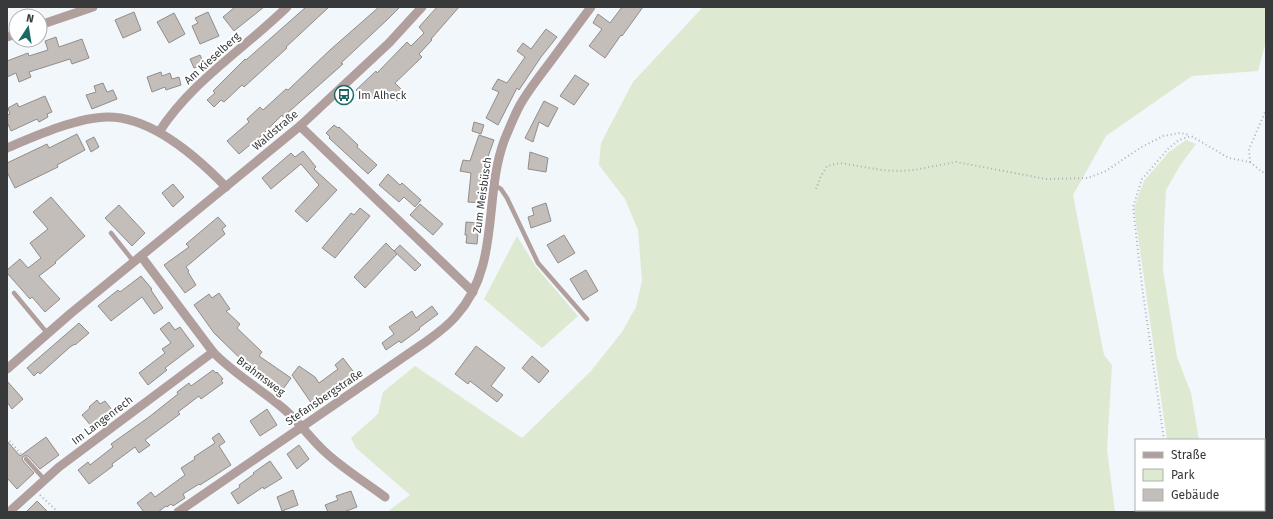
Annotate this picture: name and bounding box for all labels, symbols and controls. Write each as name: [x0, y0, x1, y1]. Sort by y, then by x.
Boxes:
north arrow: [8, 8, 48, 48]
text: N: [25, 12, 35, 26]
street label: Am Kieselberg: [182, 30, 243, 87]
bus stop icon: Im Alheck: [333, 84, 355, 106]
place label: Im Alheck: [358, 89, 407, 102]
street label: Waldstraße: [250, 107, 301, 153]
street label: Zum Meisbüsch: [471, 156, 494, 234]
street label: Brahmsweg: [234, 354, 288, 399]
street label: Stefansbergstraße: [283, 367, 365, 428]
street label: Im Langenrech: [69, 393, 135, 448]
legend: [1135, 439, 1265, 511]
text: Straße: [1171, 448, 1206, 462]
text: Park: [1171, 468, 1195, 482]
text: Gebäude: [1171, 488, 1219, 502]

